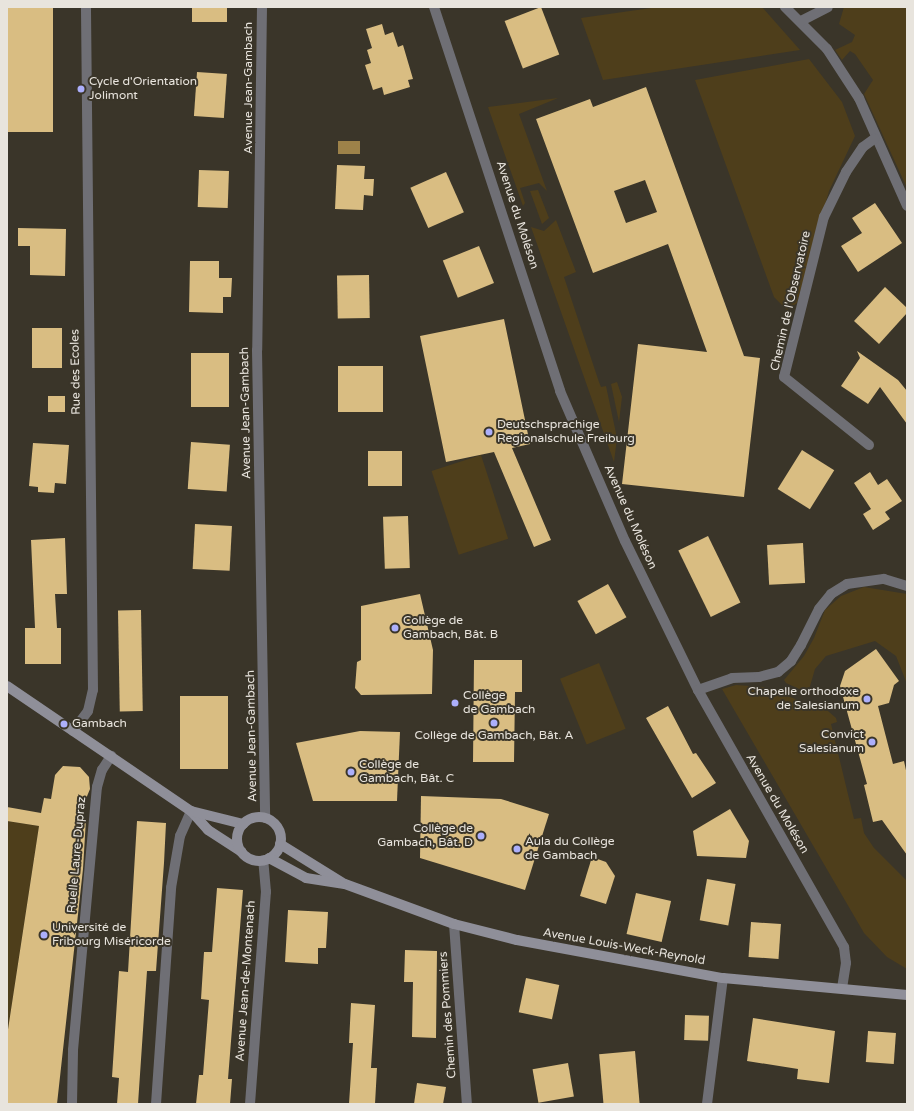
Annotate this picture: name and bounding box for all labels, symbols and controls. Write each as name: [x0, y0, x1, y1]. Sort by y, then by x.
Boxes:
street label: Avenue Jean-Gambach: [242, 22, 256, 154]
place label: Cycle d'Orientation Jolimont: [89, 75, 197, 103]
marker: Cycle d'Orientation Jolimont: [76, 84, 86, 94]
street label: Avenue du Moléson: [493, 159, 541, 271]
street label: Chemin de l'Observatoire: [768, 230, 814, 372]
street label: Rue des Ecoles: [68, 329, 84, 415]
street label: Avenue Jean-Gambach: [238, 347, 254, 479]
place label: Deutschsprachige Regionalschule Freiburg: [497, 418, 635, 446]
marker: Deutschsprachige Regionalschule Freiburg: [484, 427, 494, 437]
street label: Avenue du Moléson: [600, 462, 660, 572]
place label: Collège de Gambach, Bât. B: [403, 614, 498, 642]
marker: Collège de Gambach, Bât. B: [390, 623, 400, 633]
street label: Avenue Jean-Gambach: [244, 670, 260, 802]
place label: Chapelle orthodoxe de Salesianum: [747, 685, 859, 713]
place label: Collège de Gambach: [463, 689, 535, 717]
marker: Chapelle orthodoxe de Salesianum: [862, 694, 872, 704]
marker: Collège de Gambach: [450, 698, 460, 708]
place label: Gambach: [72, 717, 127, 731]
marker: Collège de Gambach, Bât. A: [489, 718, 499, 728]
marker: Gambach: [59, 719, 69, 729]
place label: Convict Salesianum: [799, 728, 864, 756]
place label: Collège de Gambach, Bât. A: [415, 729, 573, 743]
marker: Convict Salesianum: [867, 737, 877, 747]
street label: Avenue du Moléson: [743, 751, 811, 857]
place label: Collège de Gambach, Bât. C: [359, 758, 454, 786]
marker: Collège de Gambach, Bât. C: [346, 767, 356, 777]
street label: Ruelle Laure-Dupraz: [65, 796, 89, 914]
place label: Collège de Gambach, Bât. D: [377, 822, 473, 850]
marker: Collège de Gambach, Bât. D: [476, 831, 486, 841]
place label: Aula du Collège de Gambach: [525, 835, 615, 863]
marker: Aula du Collège de Gambach: [512, 844, 522, 854]
street label: Avenue Jean-de-Montenach: [233, 900, 259, 1062]
place label: Université de Fribourg Miséricorde: [52, 921, 171, 949]
street label: Avenue Louis-Weck-Reynold: [542, 926, 706, 968]
marker: Université de Fribourg Miséricorde: [39, 930, 49, 940]
street label: Chemin des Pommiers: [436, 951, 460, 1079]

